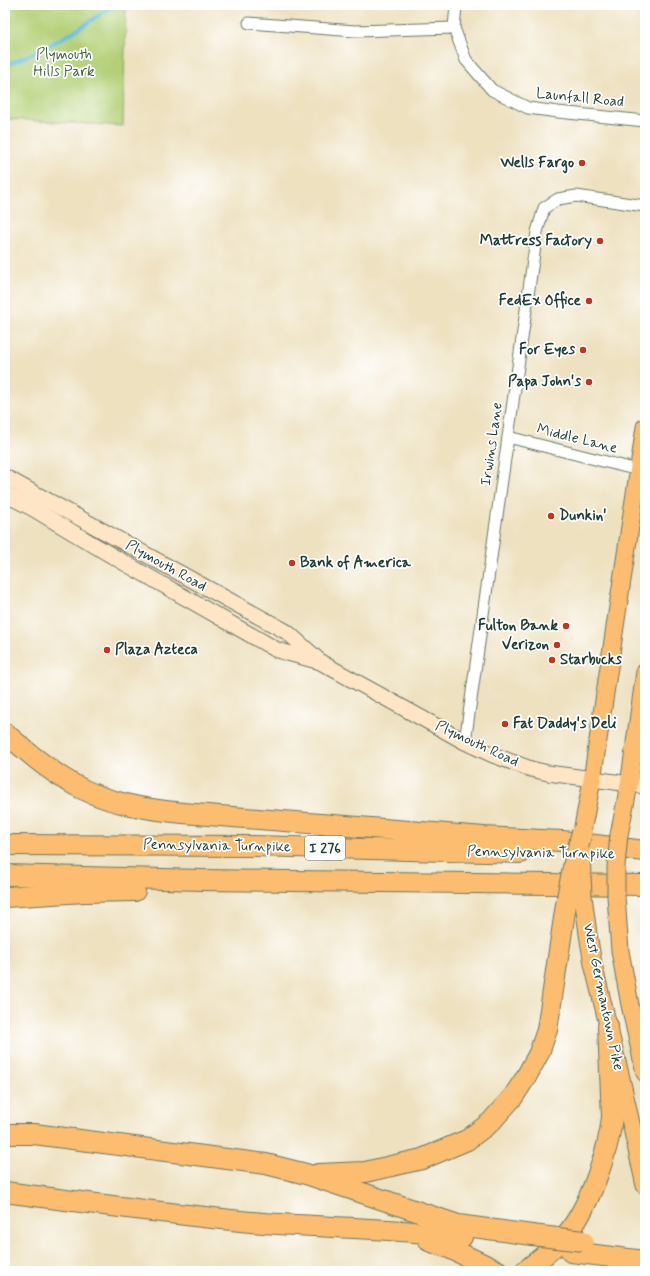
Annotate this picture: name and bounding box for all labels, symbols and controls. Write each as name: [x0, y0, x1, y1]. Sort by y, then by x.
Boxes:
park label: Plymouth Hills Park: [33, 45, 95, 82]
street label: Launfall Road: [535, 83, 625, 113]
place label: Wells Fargo: [499, 153, 574, 174]
marker: Wells Fargo: [577, 158, 587, 168]
place label: Mattress Factory: [480, 231, 592, 251]
marker: Mattress Factory: [595, 236, 605, 246]
place label: FedEx Office: [499, 290, 582, 311]
marker: FedEx Office: [584, 296, 594, 306]
place label: For Eyes: [519, 340, 575, 360]
marker: For Eyes: [578, 345, 588, 355]
place label: Papa John's: [508, 372, 581, 392]
marker: Papa John's: [584, 377, 594, 387]
street label: Irwins Lane: [476, 401, 508, 487]
street label: Middle Lane: [534, 419, 620, 459]
place label: Dunkin': [559, 506, 607, 526]
marker: Dunkin': [546, 511, 556, 521]
street label: Plymouth Road: [122, 535, 210, 597]
place label: Bank of America: [300, 553, 412, 573]
marker: Bank of America: [287, 558, 297, 568]
place label: Fulton Bank: [478, 616, 558, 636]
marker: Fulton Bank: [561, 621, 571, 631]
place label: Verizon: [502, 635, 549, 655]
place label: Plaza Azteca: [115, 640, 198, 660]
marker: Verizon: [552, 640, 562, 650]
marker: Plaza Azteca: [102, 645, 112, 655]
place label: Starbucks: [560, 650, 622, 670]
marker: Starbucks: [547, 655, 557, 665]
place label: Fat Daddy's Deli: [513, 714, 617, 734]
street label: Plymouth Road: [432, 716, 522, 772]
marker: Fat Daddy's Deli: [500, 719, 510, 729]
street label: Pennsylvania Turnpike: [143, 835, 291, 857]
road number: I 276: [305, 836, 345, 860]
street label: Pennsylvania Turnpike: [467, 842, 615, 864]
street label: West Germantown Pike: [578, 922, 628, 1073]

